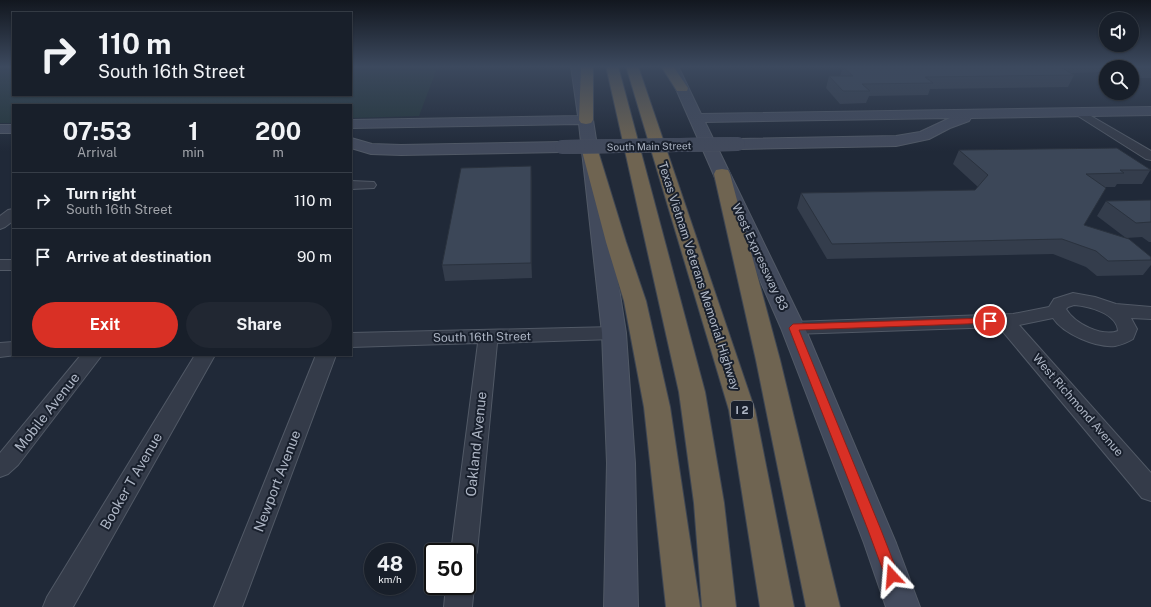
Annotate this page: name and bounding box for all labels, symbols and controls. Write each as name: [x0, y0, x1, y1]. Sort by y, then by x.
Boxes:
map controls: [1099, 12, 1139, 100]
button: sound: [1099, 12, 1139, 52]
text: 110 m: [98, 27, 171, 60]
icon: right: [32, 28, 84, 80]
button: search: [1099, 60, 1139, 100]
text: South 16th Street: [98, 61, 245, 82]
text: 07:53: [63, 117, 132, 145]
text: 1: [188, 117, 198, 145]
text: 200: [255, 117, 301, 145]
street label: South Main Street: [607, 139, 691, 153]
text: Arrival: [77, 145, 117, 160]
text: min: [182, 145, 204, 160]
text: m: [273, 145, 284, 160]
street label: Texas Vietnam Veterans Memorial Highway: [655, 160, 743, 392]
text: Turn right: [66, 185, 136, 202]
icon: right: [32, 190, 54, 212]
text: 110 m: [294, 192, 332, 209]
street label: West Expressway 83: [729, 201, 791, 313]
text: South 16th Street: [66, 202, 172, 217]
icon: arrive: [32, 246, 54, 268]
text: Arrive at destination: [66, 248, 211, 265]
text: 90 m: [297, 248, 332, 265]
button: Exit: [32, 302, 178, 348]
button: Share: [186, 302, 332, 348]
pin: [973, 304, 1007, 338]
icon: arrive: [979, 310, 1001, 332]
street label: South 16th Street: [433, 329, 532, 345]
street label: West Richmond Avenue: [1030, 351, 1126, 459]
street label: Mobile Avenue: [11, 369, 83, 454]
street label: Oakland Avenue: [463, 391, 489, 497]
road number: I 2: [731, 401, 753, 419]
street label: Newport Avenue: [250, 428, 304, 534]
street label: Booker T Avenue: [97, 430, 165, 532]
speed limit sign: 50: [424, 543, 476, 595]
text: 48: [377, 552, 403, 576]
position arrow: [871, 555, 913, 597]
text: km/h: [378, 573, 402, 585]

